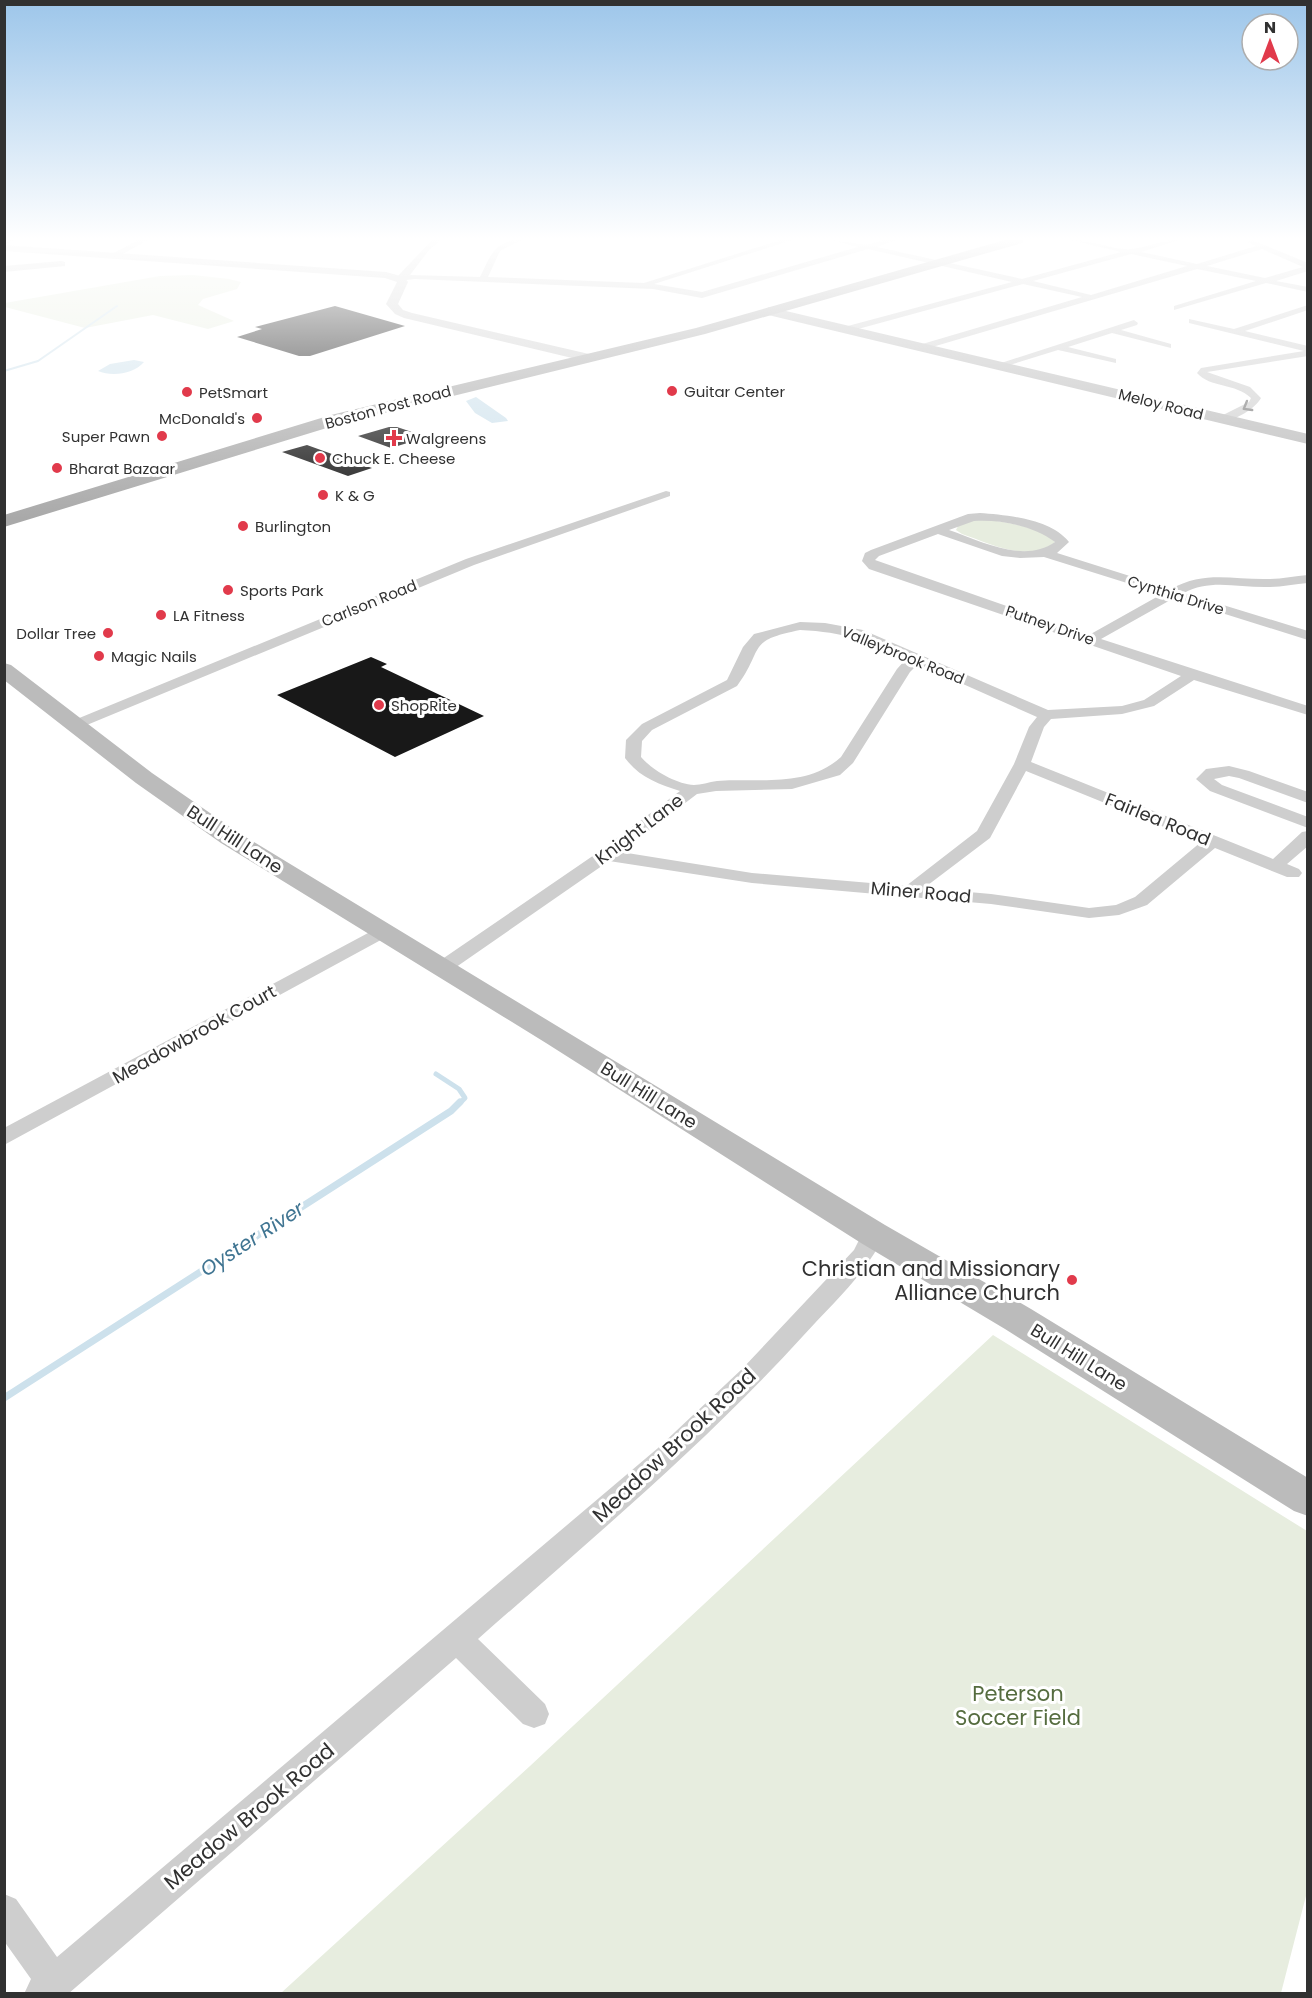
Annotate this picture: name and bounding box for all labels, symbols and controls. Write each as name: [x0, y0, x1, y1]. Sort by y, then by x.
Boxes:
north arrow: [1240, 12, 1300, 72]
text: N: [1264, 16, 1276, 39]
street label: Boston Post Road: [323, 380, 453, 434]
place label: Guitar Center: [684, 381, 785, 402]
place label: PetSmart: [199, 382, 268, 403]
street label: Meloy Road: [1116, 383, 1206, 425]
marker: Guitar Center: [665, 384, 679, 398]
marker: PetSmart: [180, 385, 194, 399]
one-way arrow: [1243, 399, 1253, 411]
place label: McDonald's: [159, 408, 245, 429]
marker: McDonald's: [250, 411, 264, 425]
place label: Super Pawn: [62, 426, 150, 447]
place label: Walgreens: [406, 428, 486, 449]
marker: Super Pawn: [155, 429, 169, 443]
marker: Walgreens: [387, 431, 401, 445]
place label: Chuck E. Cheese: [332, 448, 455, 469]
marker: Chuck E. Cheese: [313, 451, 327, 465]
place label: Bharat Bazaar: [69, 458, 176, 479]
marker: Bharat Bazaar: [50, 461, 64, 475]
place label: K & G: [335, 485, 375, 506]
marker: K & G: [316, 488, 330, 502]
place label: Burlington: [255, 516, 331, 537]
marker: Burlington: [236, 519, 250, 533]
street label: Cynthia Drive: [1125, 570, 1227, 620]
street label: Carlson Road: [318, 574, 420, 632]
place label: Sports Park: [240, 580, 324, 601]
marker: Sports Park: [221, 583, 235, 597]
street label: Putney Drive: [1003, 600, 1097, 650]
place label: LA Fitness: [173, 605, 245, 626]
marker: LA Fitness: [154, 608, 168, 622]
street label: Valleybrook Road: [838, 621, 968, 689]
place label: Dollar Tree: [16, 623, 96, 644]
marker: Dollar Tree: [101, 626, 115, 640]
place label: Magic Nails: [111, 646, 197, 667]
marker: Magic Nails: [92, 649, 106, 663]
place label: ShopRite: [391, 695, 457, 716]
marker: ShopRite: [372, 698, 386, 712]
street label: Fairlea Road: [1102, 786, 1214, 852]
street label: Knight Lane: [590, 788, 688, 870]
street label: Bull Hill Lane: [182, 799, 288, 879]
street label: Miner Road: [870, 875, 972, 909]
street label: Meadowbrook Court: [108, 979, 280, 1089]
street label: Bull Hill Lane: [596, 1055, 702, 1135]
water label: Oyster River: [195, 1195, 310, 1283]
place label: Christian and Missionary Alliance Church: [802, 1254, 1060, 1307]
marker: Christian and Missionary Alliance Church: [1065, 1273, 1079, 1287]
street label: Bull Hill Lane: [1026, 1317, 1132, 1397]
street label: Meadow Brook Road: [586, 1361, 762, 1529]
park label: Peterson Soccer Field: [955, 1679, 1081, 1732]
street label: Meadow Brook Road: [158, 1736, 340, 1896]

